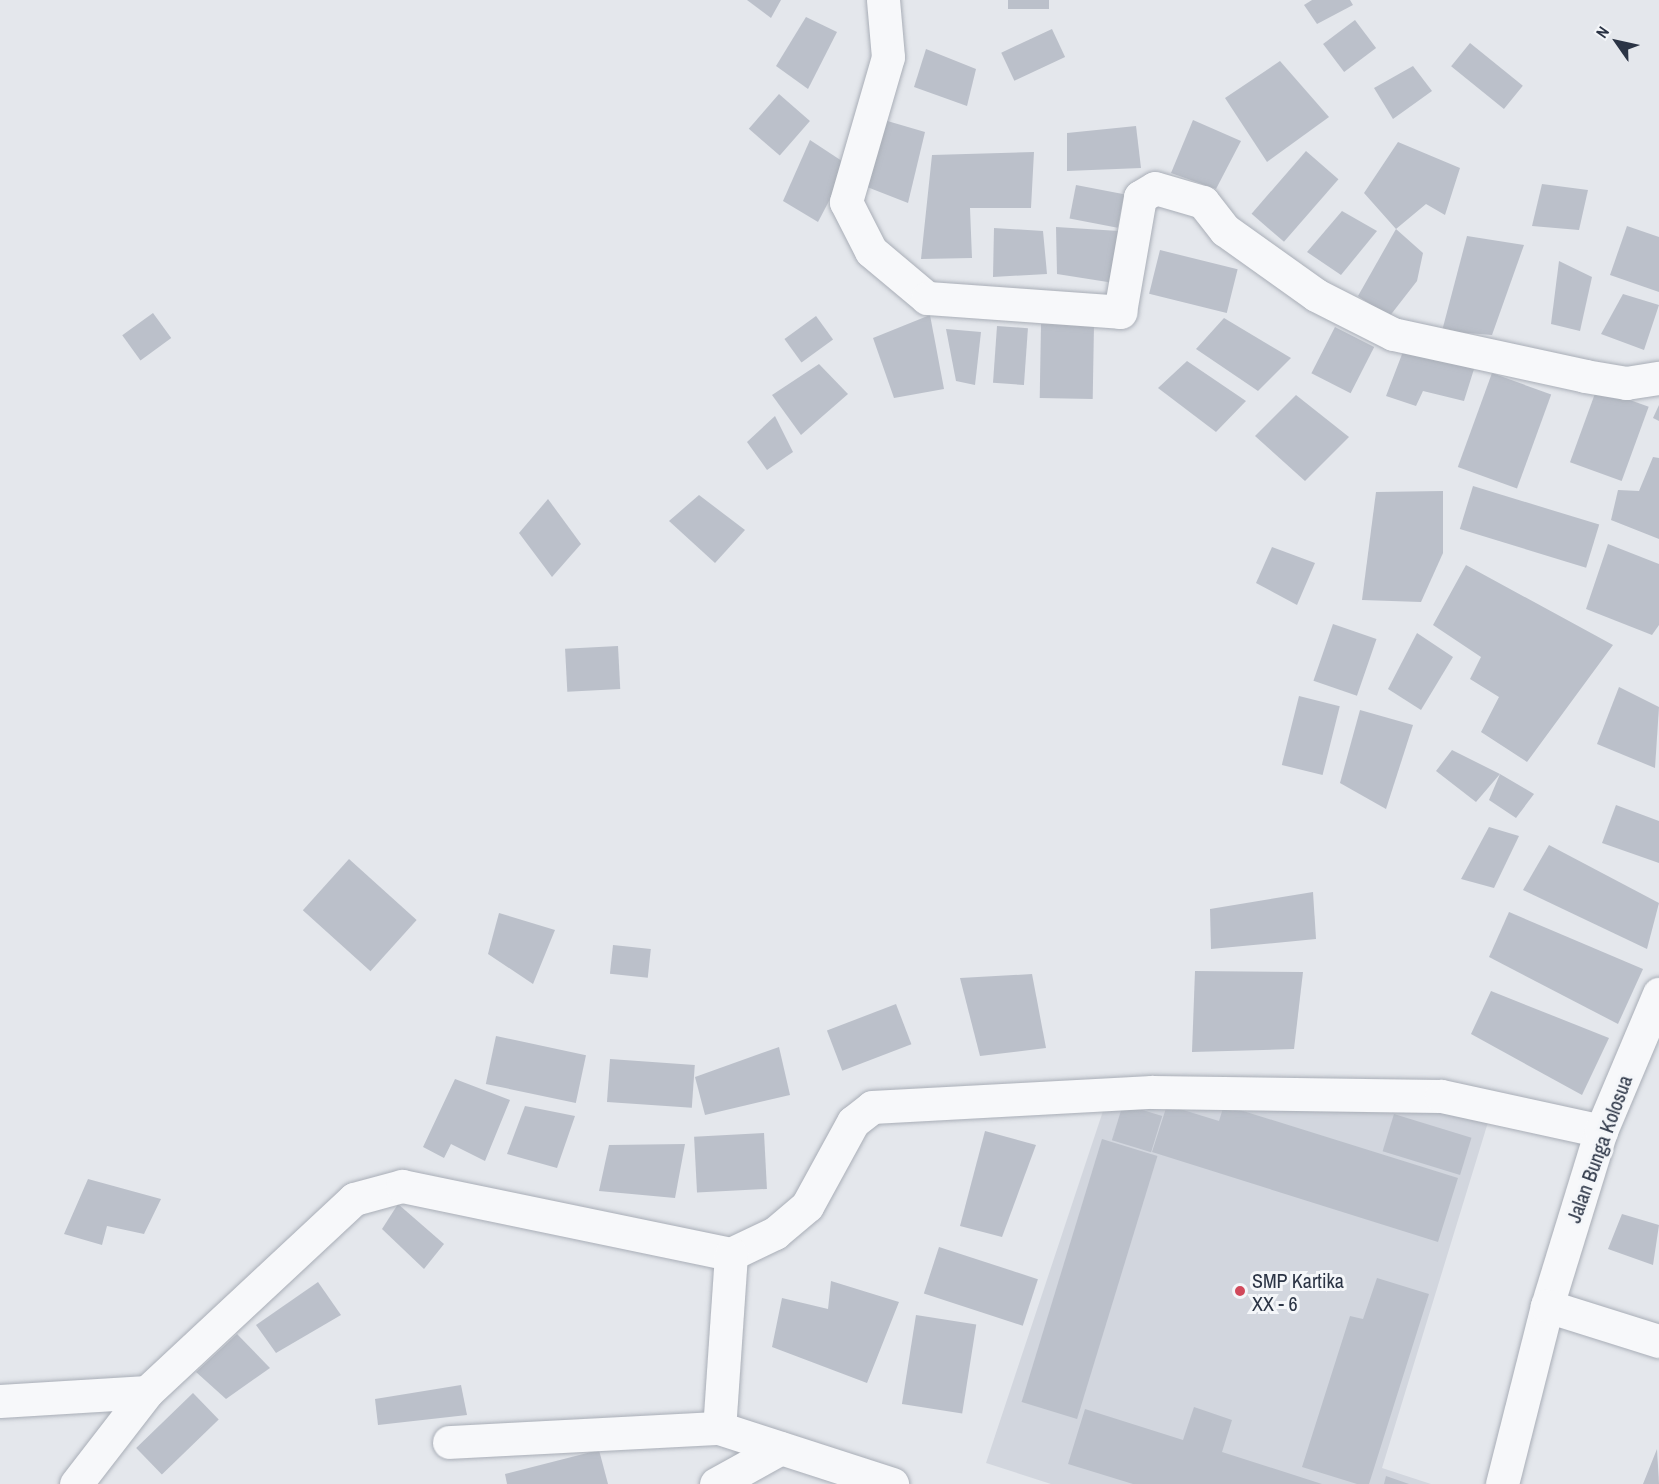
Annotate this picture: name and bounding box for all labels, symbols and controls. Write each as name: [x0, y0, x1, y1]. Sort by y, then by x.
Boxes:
north arrow: [1587, 12, 1647, 72]
text: N: [1590, 22, 1614, 42]
street label: Jalan Bunga Kolosua: [1561, 1072, 1637, 1226]
place label: SMP Kartika XX - 6: [1252, 1268, 1344, 1315]
marker: SMP Kartika XX - 6: [1233, 1284, 1247, 1298]

